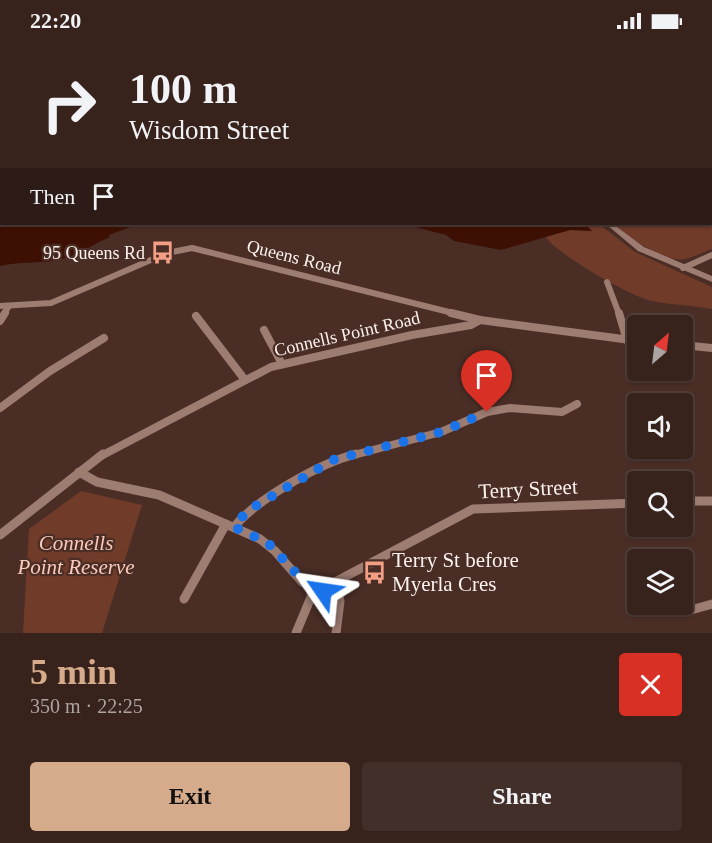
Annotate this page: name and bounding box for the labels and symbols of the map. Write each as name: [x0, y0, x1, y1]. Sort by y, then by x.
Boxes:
street label: Queens Road: [245, 236, 343, 278]
bus stop icon: 95 Queens Rd: [150, 240, 176, 266]
place label: 95 Queens Rd: [43, 243, 145, 263]
street label: Connells Point Road: [272, 307, 422, 361]
north arrow: [627, 315, 693, 381]
pin: [461, 350, 512, 412]
street label: Terry Street: [478, 474, 578, 504]
park label: Connells Point Reserve: [16, 531, 135, 579]
place label: Terry St before Myerla Cres: [392, 548, 519, 596]
position arrow: [291, 559, 355, 623]
bus stop icon: Terry St before Myerla Cres: [361, 559, 387, 585]

